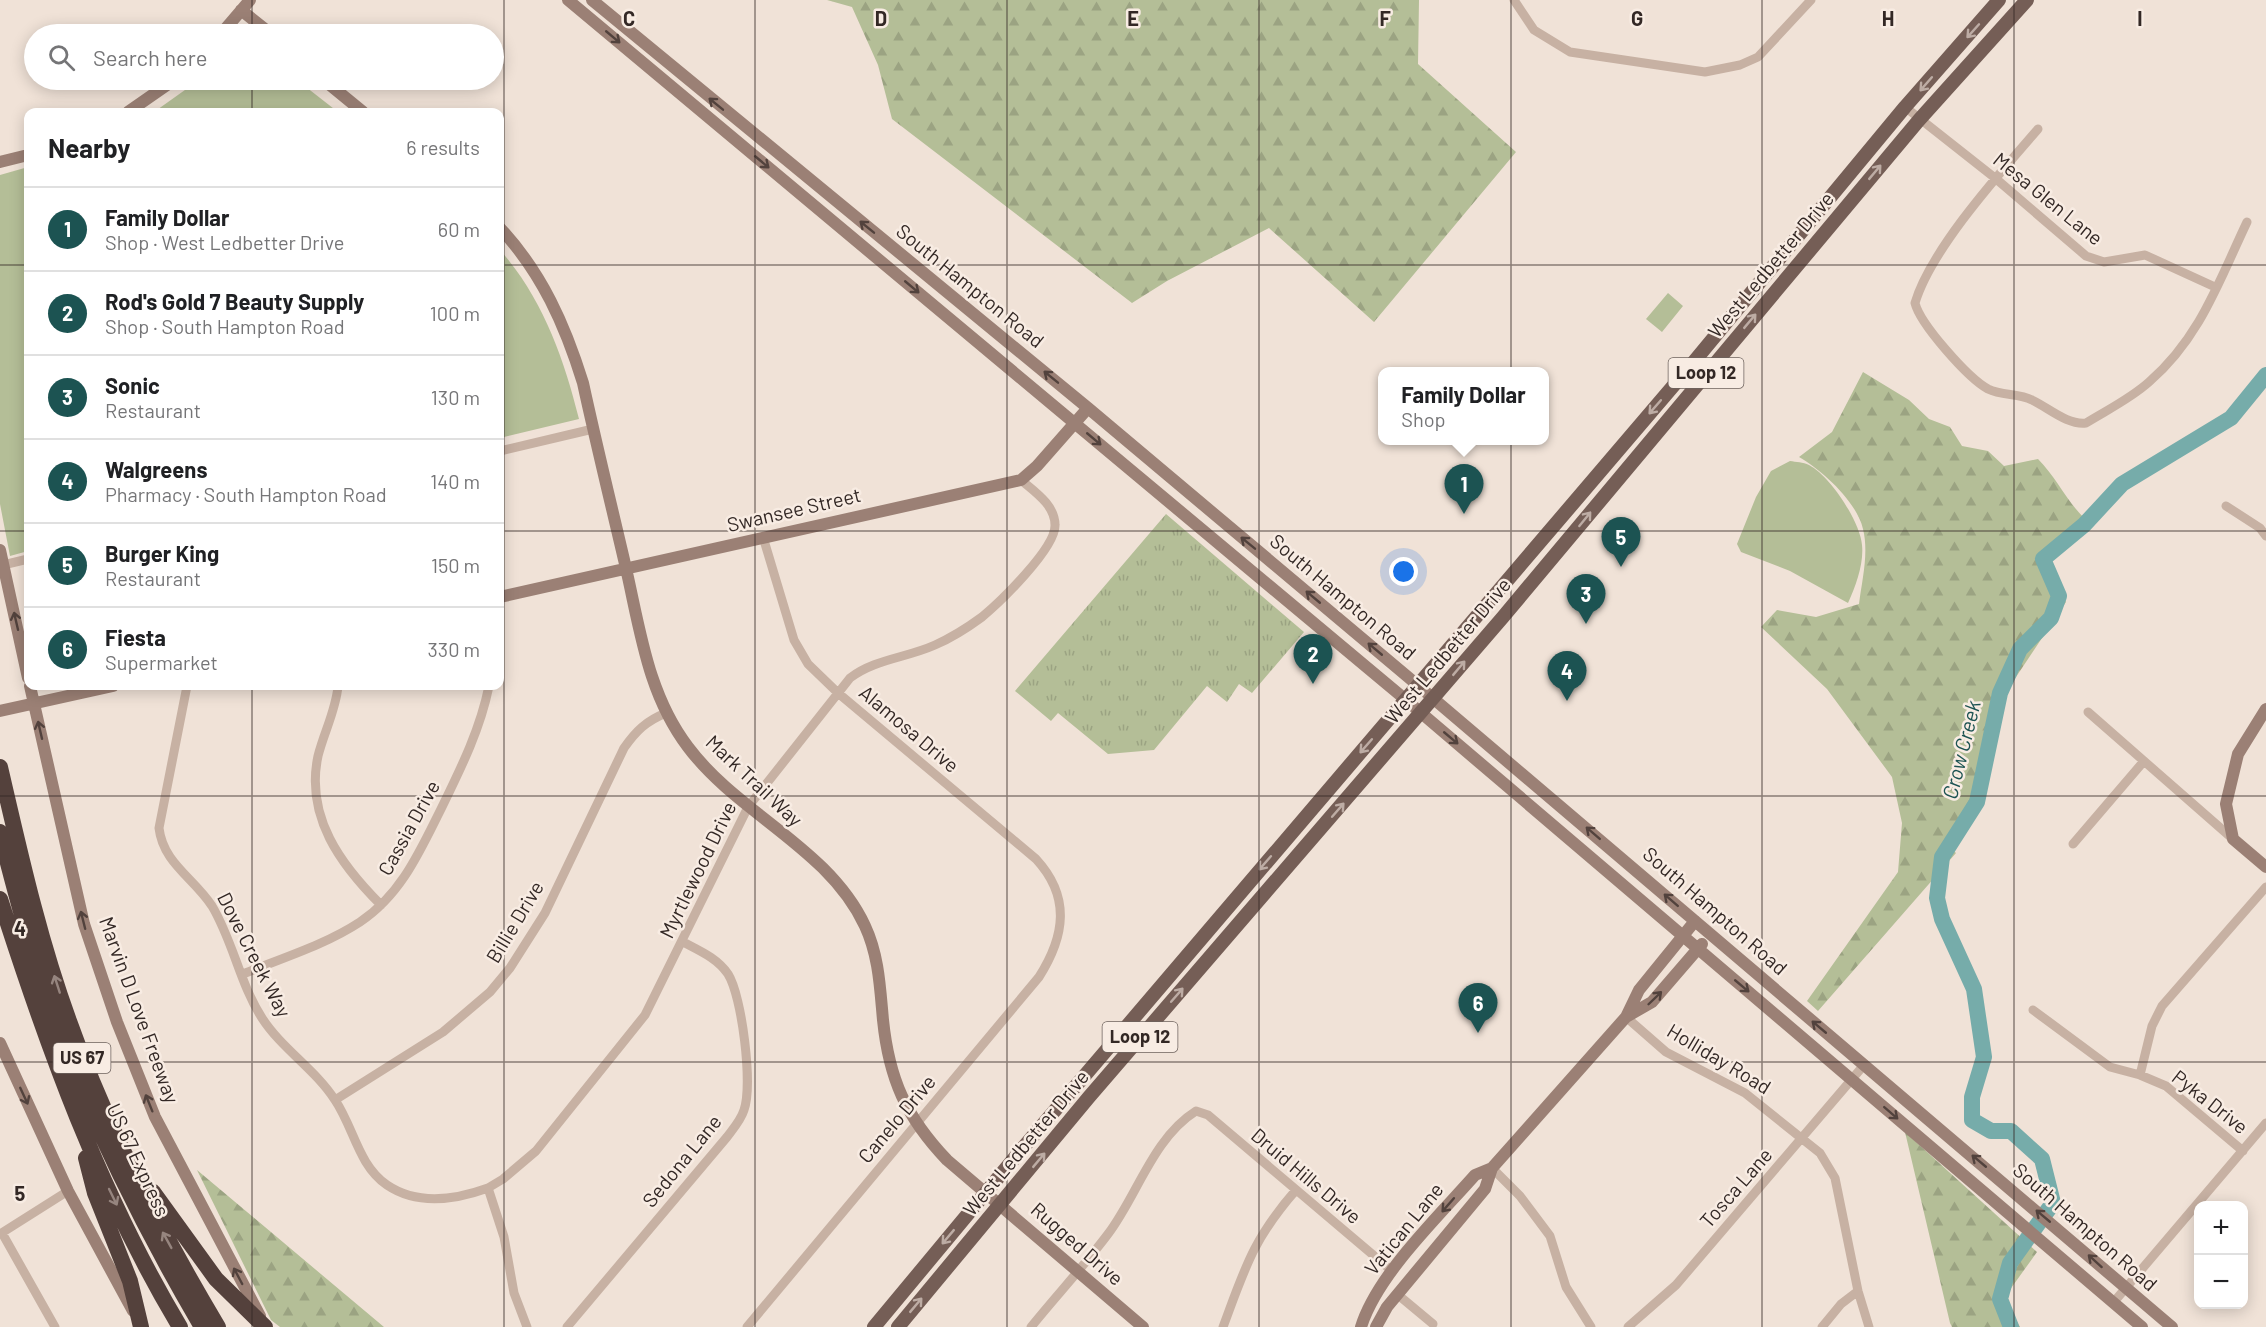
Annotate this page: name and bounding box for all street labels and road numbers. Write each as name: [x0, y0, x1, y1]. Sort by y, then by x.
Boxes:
street label: Mesa Glen Lane: [1989, 147, 2108, 250]
street label: West Ledbetter Drive: [1702, 187, 1838, 342]
street label: South Hampton Road: [892, 218, 1049, 352]
road number: Loop 12: [1668, 358, 1744, 388]
street label: Swansee Street: [725, 482, 863, 536]
street label: South Hampton Road: [1266, 528, 1421, 664]
street label: West Ledbetter Drive: [1379, 573, 1515, 728]
street label: Alamosa Drive: [855, 680, 964, 777]
street label: Mark Trail Way: [701, 729, 808, 831]
street label: Cassia Drive: [372, 776, 444, 879]
street label: Myrtlewood Drive: [654, 797, 740, 942]
street label: South Hampton Road: [1639, 841, 1793, 979]
street label: Billie Drive: [480, 876, 548, 967]
street label: Dove Creek Way: [213, 888, 297, 1021]
street label: Marvin D Love Freeway: [95, 913, 185, 1106]
street label: Holliday Road: [1663, 1018, 1776, 1098]
road number: Loop 12: [1102, 1022, 1178, 1052]
road number: US 67: [54, 1043, 110, 1073]
street label: Pyka Drive: [2168, 1064, 2253, 1138]
street label: West Ledbetter Drive: [957, 1065, 1093, 1220]
street label: Canelo Drive: [852, 1069, 940, 1167]
street label: US 67 Express: [102, 1099, 175, 1220]
street label: Sedona Lane: [637, 1109, 726, 1211]
street label: Druid Hills Drive: [1247, 1122, 1366, 1228]
street label: Tosca Lane: [1694, 1142, 1776, 1232]
street label: South Hampton Road: [2009, 1157, 2163, 1295]
street label: Vatican Lane: [1359, 1177, 1448, 1279]
street label: Rugged Drive: [1027, 1197, 1129, 1290]

